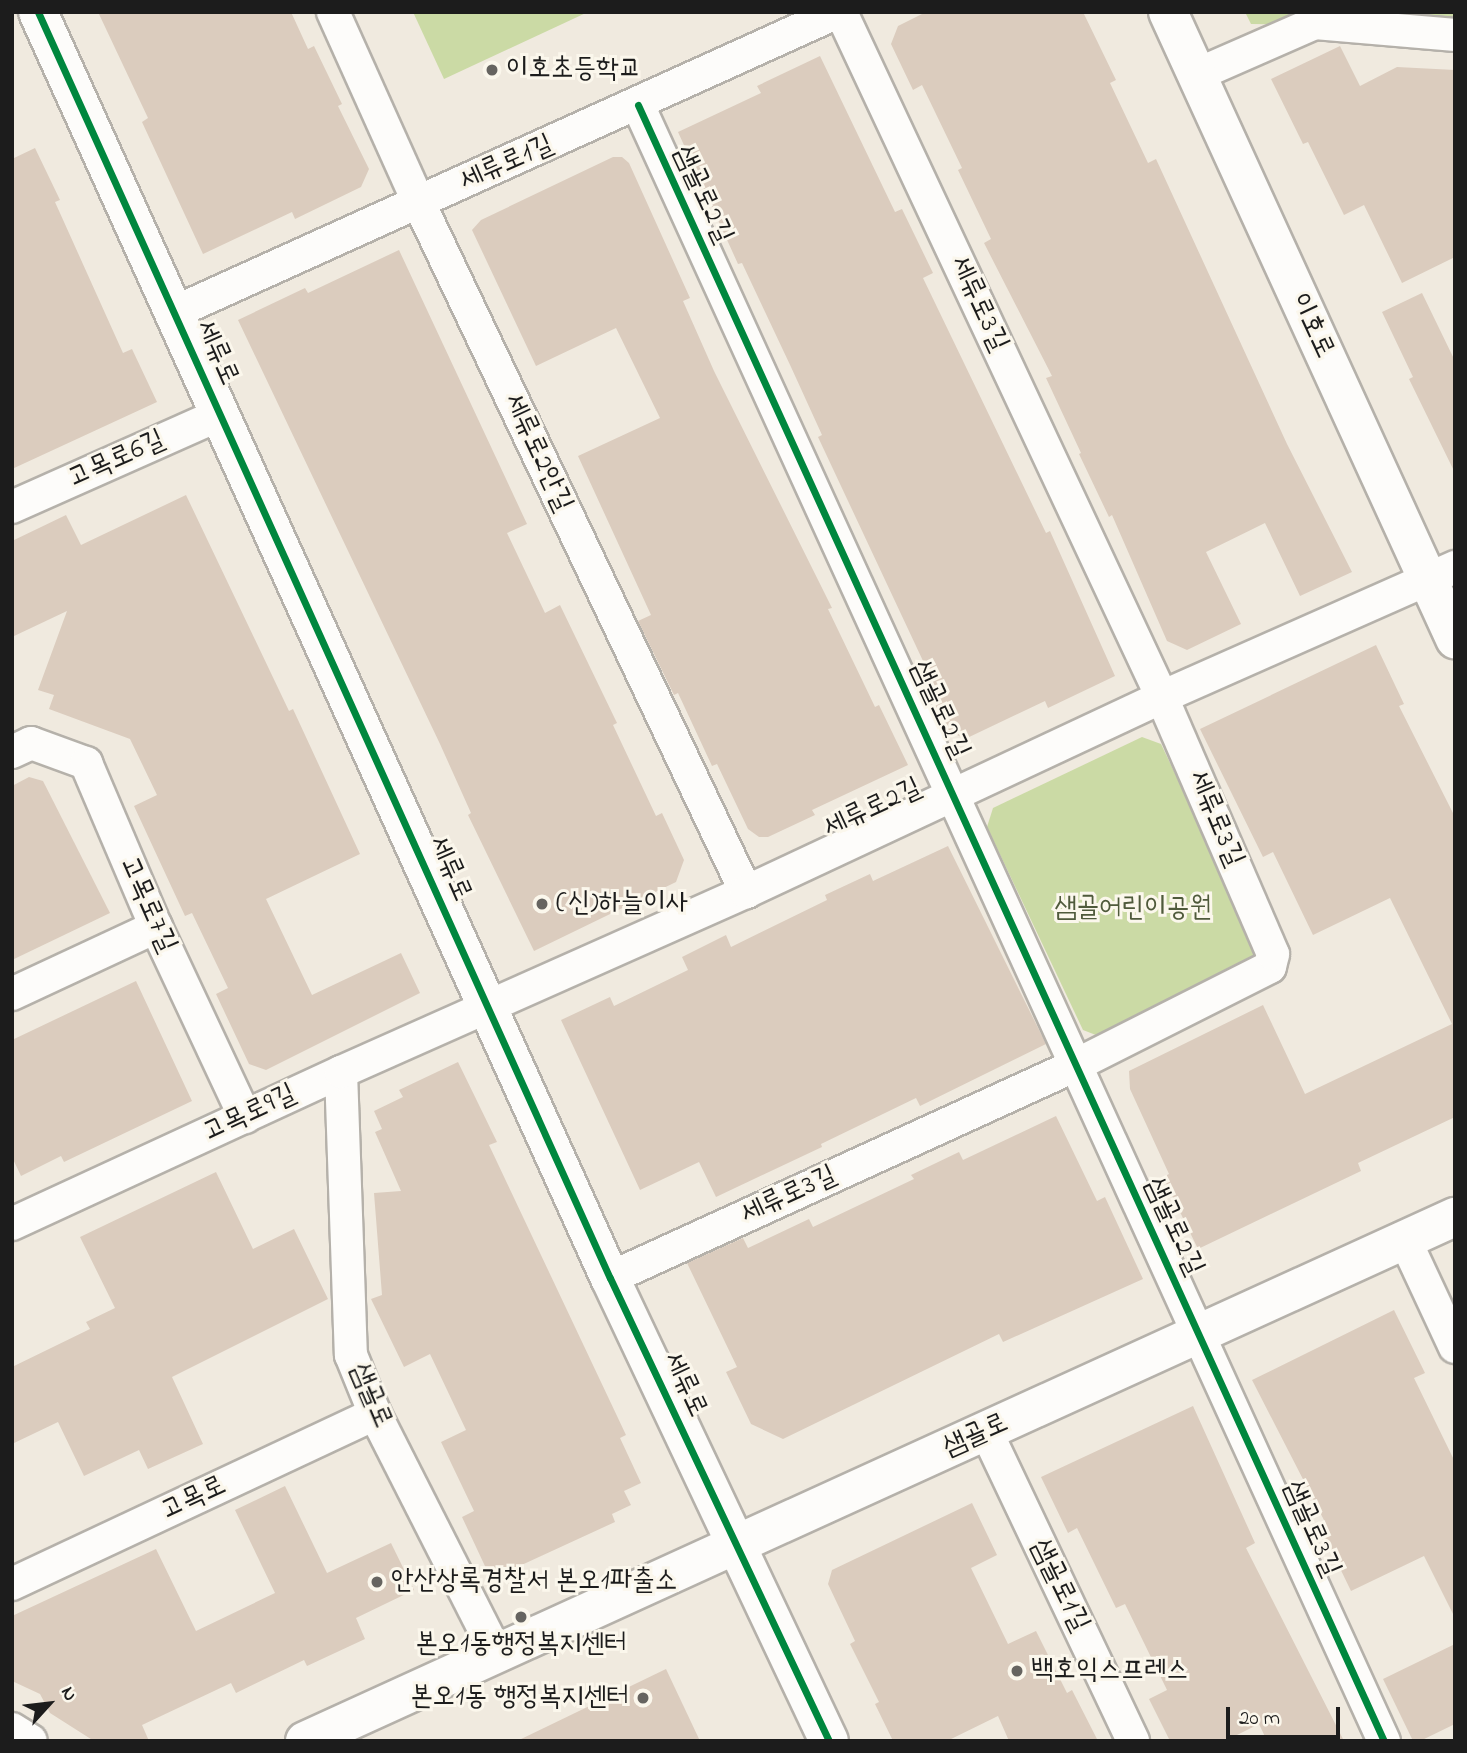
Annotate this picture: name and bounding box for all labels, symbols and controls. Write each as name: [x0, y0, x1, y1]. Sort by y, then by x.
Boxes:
place label: 이호초등학교: [506, 53, 641, 87]
marker: 이호초등학교: [484, 62, 500, 78]
street label: 세류로1길: [455, 129, 559, 199]
street label: 샘골로2길: [665, 141, 739, 249]
street label: 세류로3길: [941, 251, 1015, 357]
street label: 이호로: [1281, 288, 1341, 364]
street label: 세류로: [187, 315, 245, 391]
street label: 세류로2안길: [495, 389, 579, 517]
street label: 고목로6길: [63, 424, 171, 496]
street label: 샘골로2길: [902, 656, 976, 764]
street label: 세류로3길: [1180, 766, 1250, 872]
street label: 세류로2길: [819, 772, 927, 846]
street label: 세류로: [420, 831, 478, 907]
street label: 고목로7길: [111, 852, 183, 958]
place label: (신)하늘이사: [556, 887, 689, 921]
park label: 샘골어린이공원: [1054, 892, 1212, 926]
marker: (신)하늘이사: [534, 896, 550, 912]
street label: 고목로9길: [198, 1078, 302, 1150]
street label: 세류로3길: [736, 1159, 842, 1233]
street label: 샘골로2길: [1136, 1173, 1210, 1281]
street label: 세류로: [654, 1347, 714, 1423]
street label: 샘골로: [341, 1358, 399, 1434]
street label: 샘골로: [938, 1407, 1014, 1465]
street label: 고목로: [156, 1469, 232, 1529]
street label: 샘골로3길: [1275, 1476, 1347, 1582]
street label: 샘골로1길: [1022, 1534, 1096, 1638]
place label: 안산상록경찰서 본오1파출소: [391, 1565, 677, 1599]
marker: 안산상록경찰서 본오1파출소: [369, 1574, 385, 1590]
marker: 본오1동행정복지센터: [513, 1609, 529, 1625]
place label: 본오1동행정복지센터: [415, 1628, 627, 1662]
place label: 백호익스프레스: [1031, 1654, 1189, 1688]
marker: 백호익스프레스: [1009, 1663, 1025, 1679]
north arrow: [14, 1669, 84, 1739]
place label: 본오1동 행정복지센터: [410, 1681, 629, 1715]
text: N: [53, 1682, 83, 1706]
marker: 본오1동 행정복지센터: [635, 1690, 651, 1706]
scale bar: [1229, 1694, 1343, 1738]
text: 20 m: [1239, 1704, 1280, 1734]

